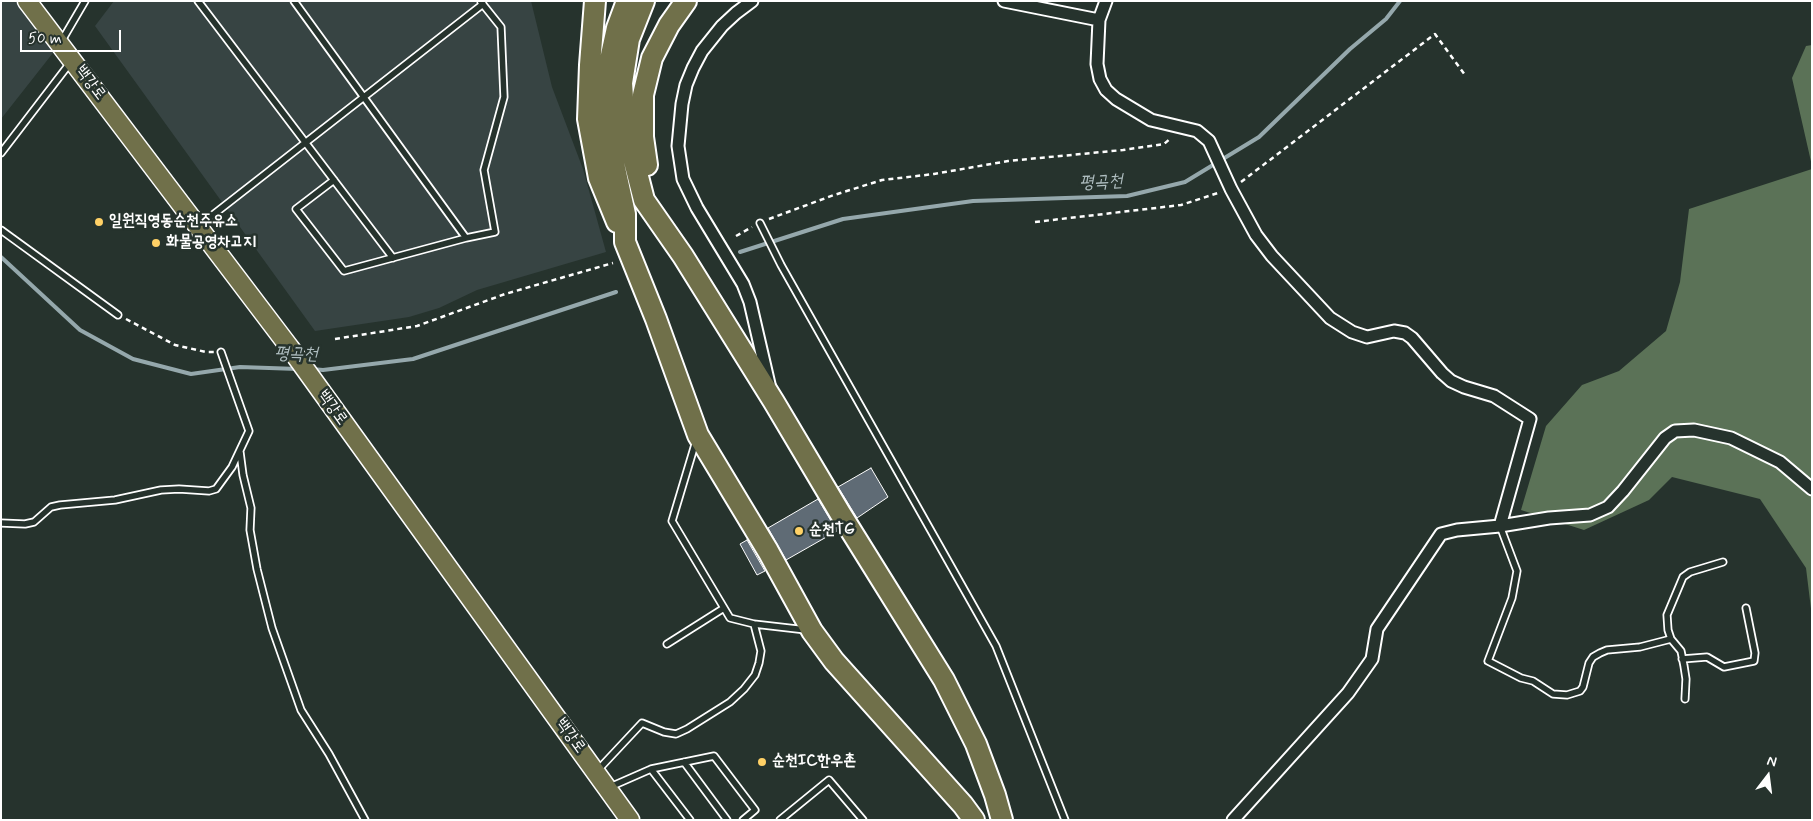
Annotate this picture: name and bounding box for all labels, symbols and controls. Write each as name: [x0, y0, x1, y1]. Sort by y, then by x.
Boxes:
scale bar: [22, 20, 124, 52]
text: 50 m: [28, 29, 62, 49]
street label: 백강로: [71, 62, 109, 104]
water label: 평곡천: [1079, 171, 1123, 195]
place label: 일원직영동순천주유소: [109, 212, 238, 232]
marker: 일원직영동순천주유소: [93, 216, 105, 228]
place label: 화물공영차고지: [166, 233, 256, 253]
marker: 화물공영차고지: [150, 237, 162, 249]
water label: 평곡천: [274, 344, 318, 366]
street label: 백강로: [313, 387, 351, 429]
place label: 순천TG: [809, 521, 855, 541]
marker: 순천TG: [793, 525, 805, 537]
street label: 백강로: [551, 715, 589, 757]
north arrow: [1743, 751, 1793, 801]
place label: 순천IC한우촌: [772, 752, 856, 772]
text: N: [1765, 752, 1779, 771]
marker: 순천IC한우촌: [756, 756, 768, 768]

